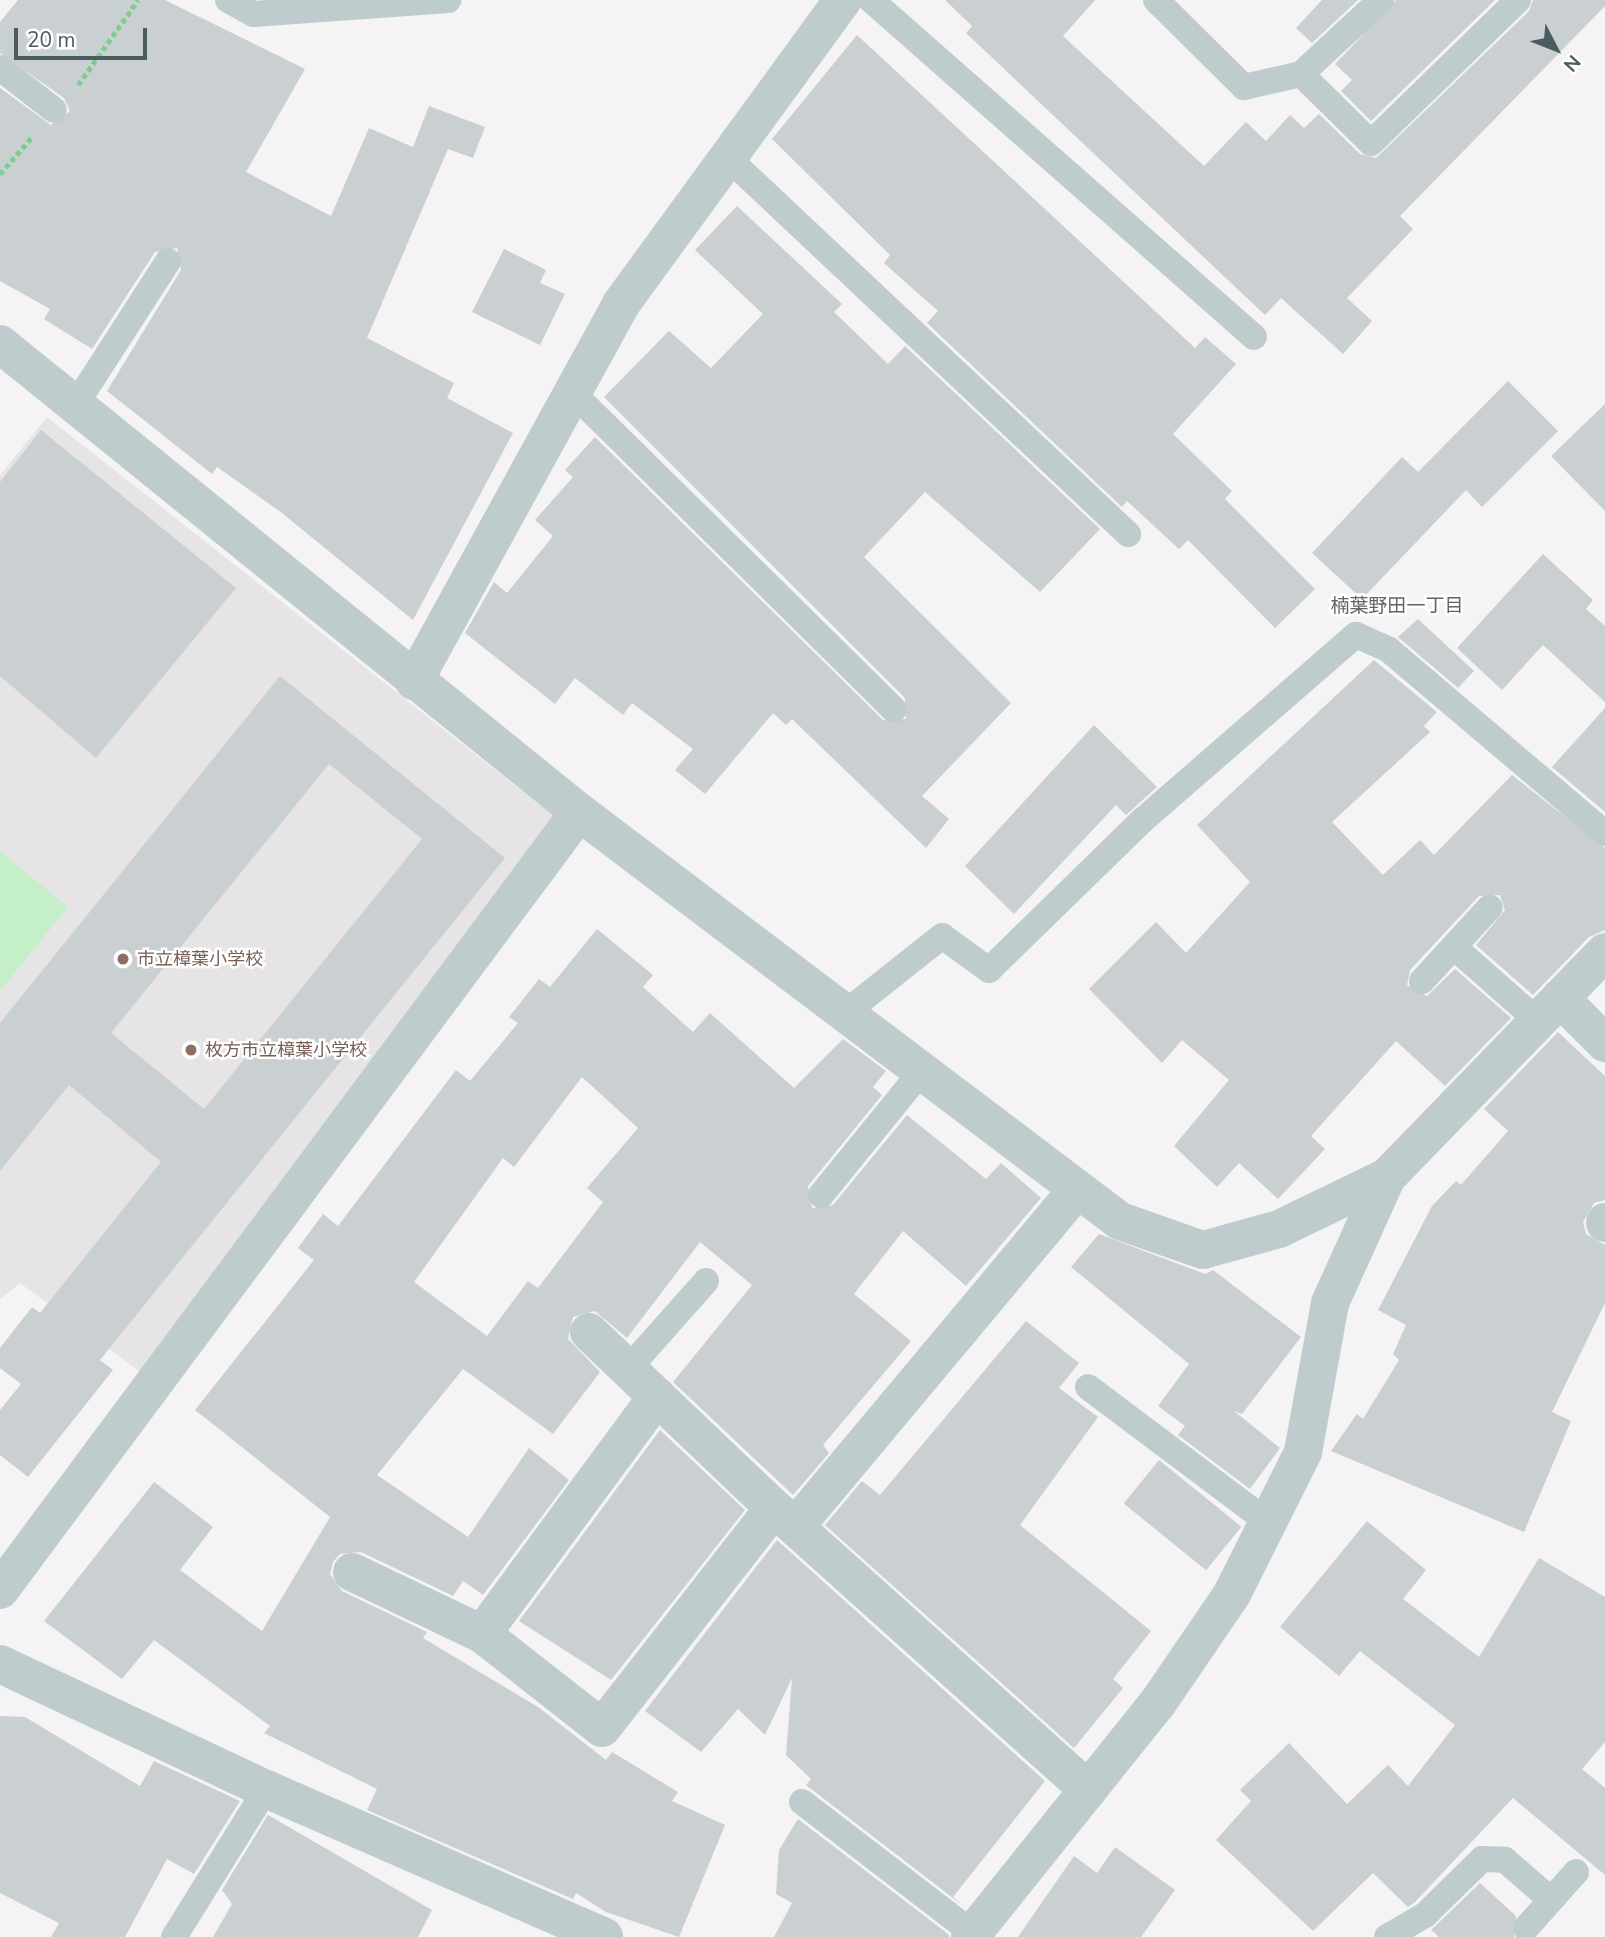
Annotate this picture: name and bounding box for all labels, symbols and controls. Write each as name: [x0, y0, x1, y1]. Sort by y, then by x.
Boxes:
scale bar: [18, 14, 150, 58]
north arrow: [1521, 14, 1591, 84]
text: 20 m: [27, 26, 76, 54]
text: N: [1557, 49, 1586, 77]
district label: 楠葉野田一丁目: [1331, 596, 1463, 618]
place label: 市立樟葉小学校: [137, 948, 263, 970]
marker: 市立樟葉小学校: [115, 951, 131, 967]
place label: 枚方市立樟葉小学校: [205, 1039, 367, 1061]
marker: 枚方市立樟葉小学校: [183, 1042, 199, 1058]

